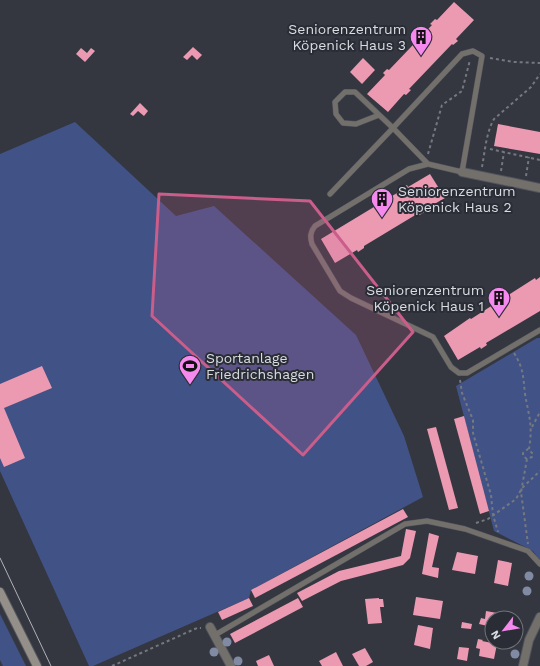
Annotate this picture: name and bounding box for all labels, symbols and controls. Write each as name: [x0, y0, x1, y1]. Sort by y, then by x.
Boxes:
place label: Seniorenzentrum Köpenick Haus 3: [288, 21, 406, 53]
building icon: Seniorenzentrum Köpenick Haus 3: [408, 24, 434, 57]
place label: Seniorenzentrum Köpenick Haus 2: [398, 183, 516, 215]
building icon: Seniorenzentrum Köpenick Haus 2: [369, 186, 395, 219]
place label: Seniorenzentrum Köpenick Haus 1: [366, 282, 484, 314]
building icon: Seniorenzentrum Köpenick Haus 1: [486, 285, 512, 318]
place label: Sportanlage Friedrichshagen: [206, 350, 314, 382]
sports icon: Sportanlage Friedrichshagen: [177, 353, 203, 386]
north arrow: [484, 610, 524, 650]
text: N: [488, 628, 504, 642]

